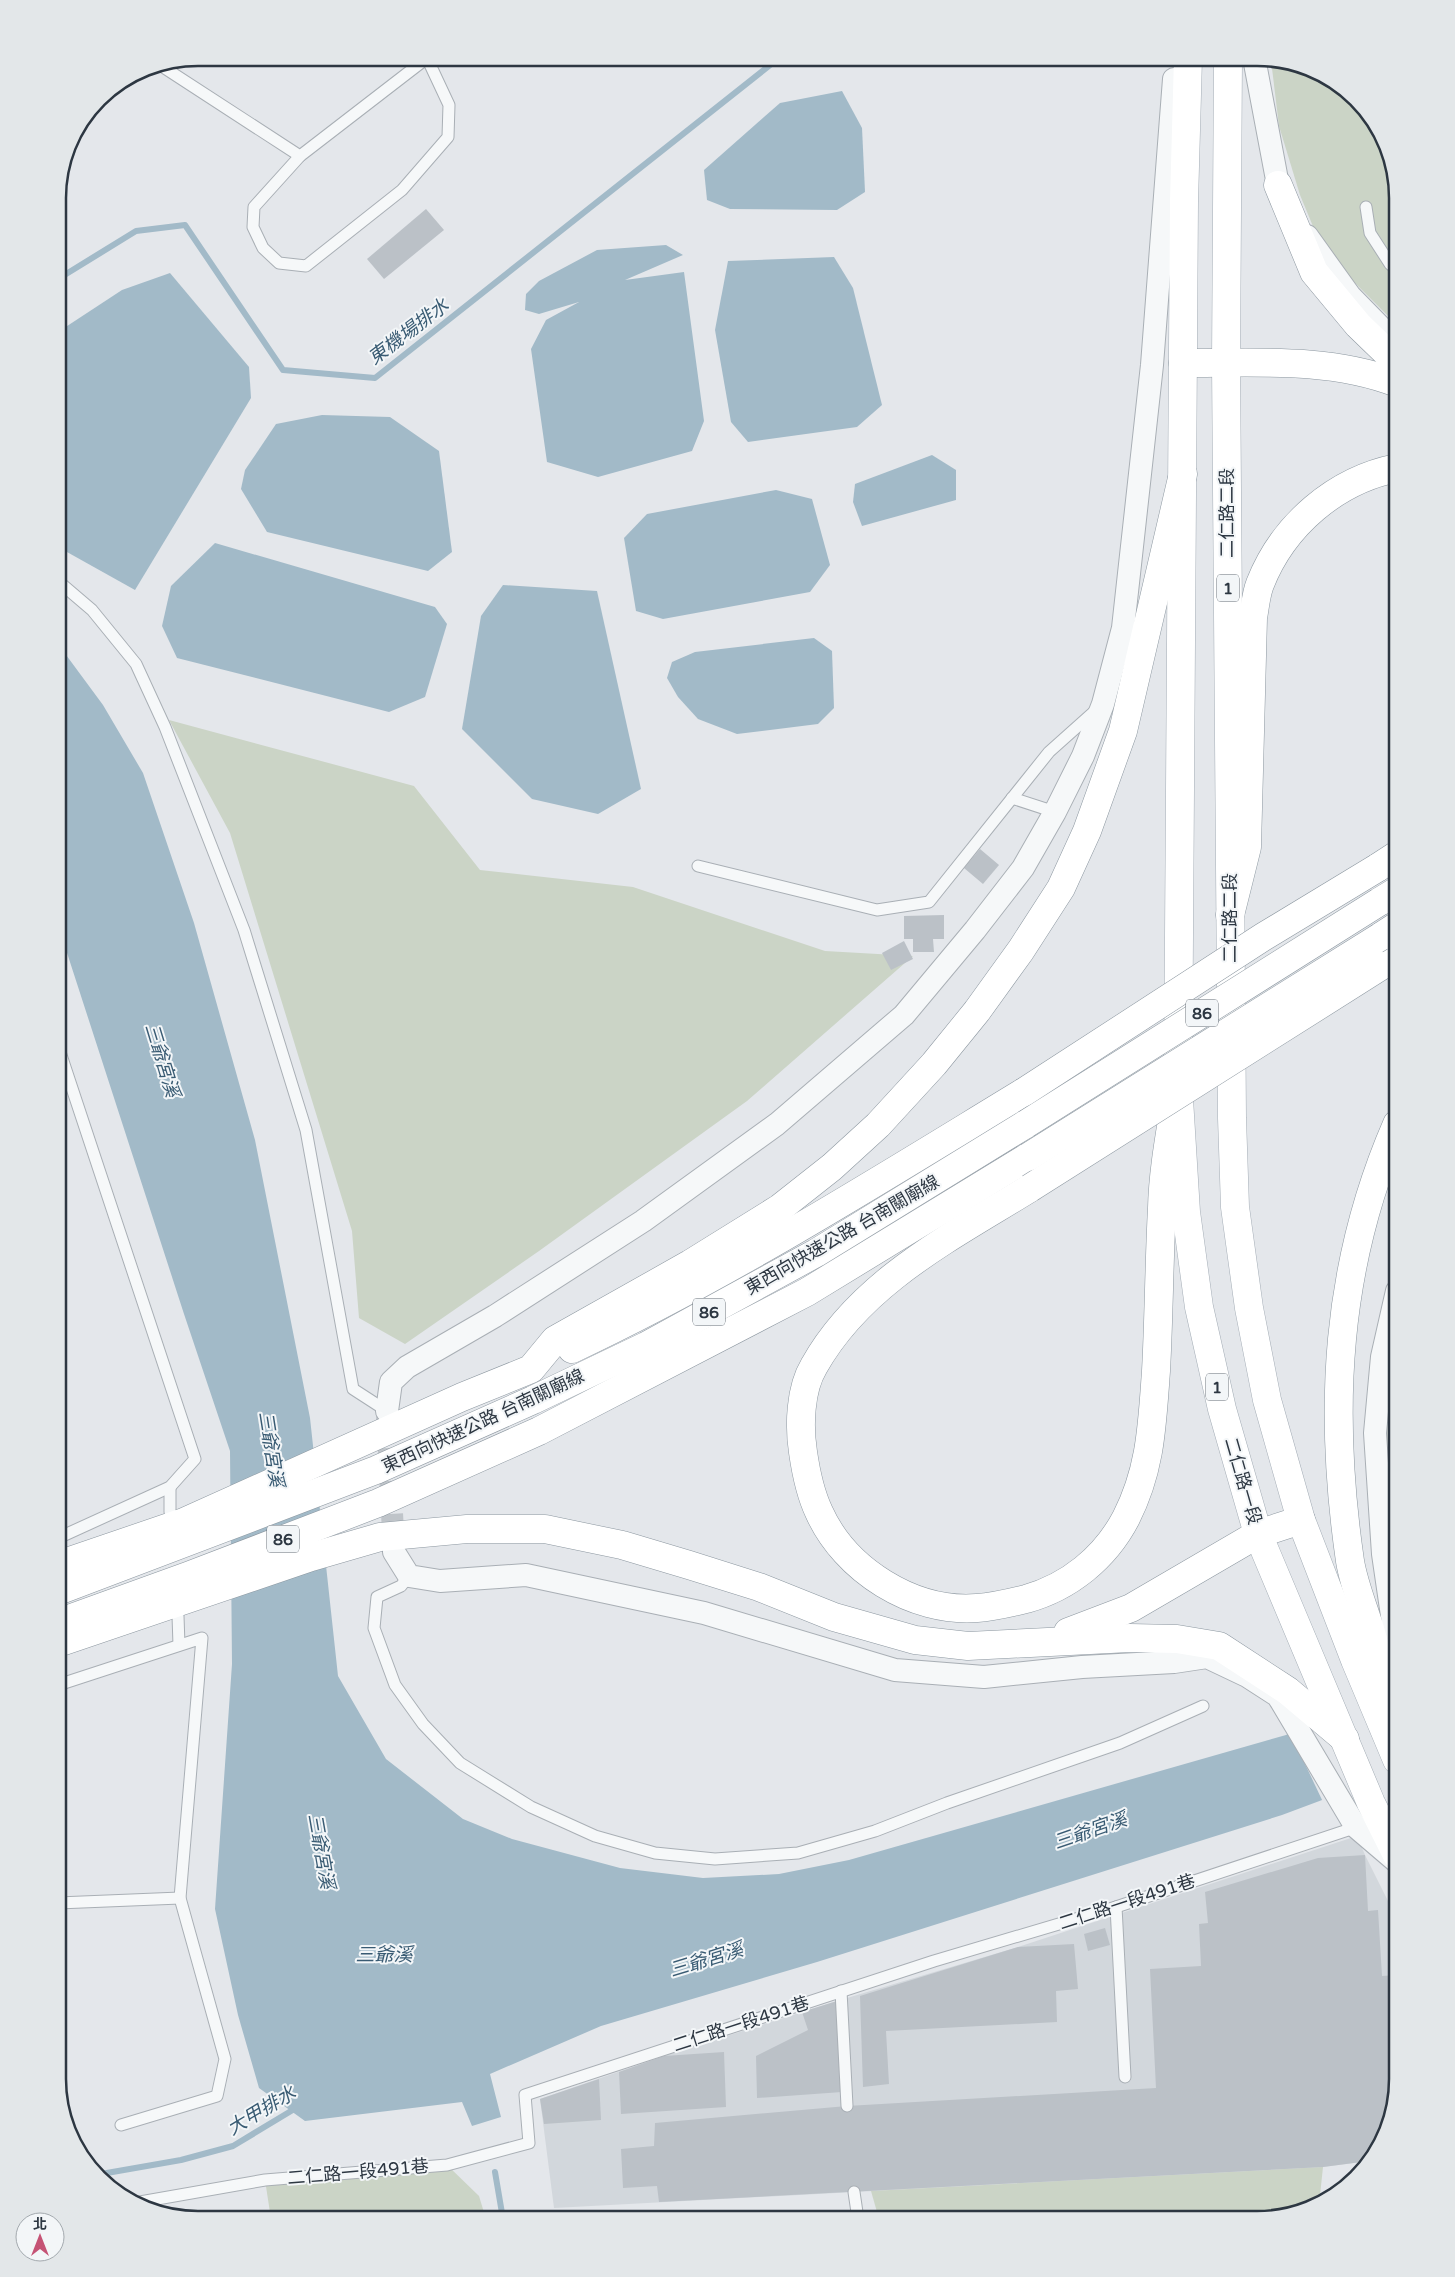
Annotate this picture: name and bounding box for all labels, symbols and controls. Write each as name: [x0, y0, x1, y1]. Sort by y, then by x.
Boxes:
water label: 東機場排水: [364, 294, 454, 369]
street label: 二仁路二段: [1216, 468, 1238, 558]
road number: 1: [1217, 574, 1239, 602]
street label: 二仁路二段: [1219, 873, 1241, 963]
road number: 86: [1186, 1000, 1218, 1026]
water label: 三爺宮溪: [140, 1021, 185, 1103]
street label: 東西向快速公路 台南關廟線: [741, 1170, 943, 1300]
road number: 86: [693, 1298, 725, 1325]
street label: 東西向快速公路 台南關廟線: [378, 1364, 588, 1478]
road number: 1: [1206, 1374, 1228, 1400]
water label: 三爺宮溪: [254, 1410, 288, 1491]
street label: 二仁路一段: [1220, 1435, 1266, 1527]
road number: 86: [267, 1526, 299, 1552]
water label: 三爺宮溪: [1051, 1807, 1133, 1854]
water label: 三爺宮溪: [304, 1812, 339, 1893]
street label: 二仁路一段491巷: [1056, 1870, 1198, 1934]
water label: 三爺宮溪: [667, 1937, 749, 1982]
water label: 三爺溪: [355, 1944, 415, 1966]
street label: 二仁路一段491巷: [670, 1992, 812, 2056]
water label: 大甲排水: [223, 2081, 301, 2140]
street label: 二仁路一段491巷: [286, 2155, 430, 2189]
north arrow: [15, 2212, 65, 2262]
text: 北: [33, 2216, 47, 2233]

